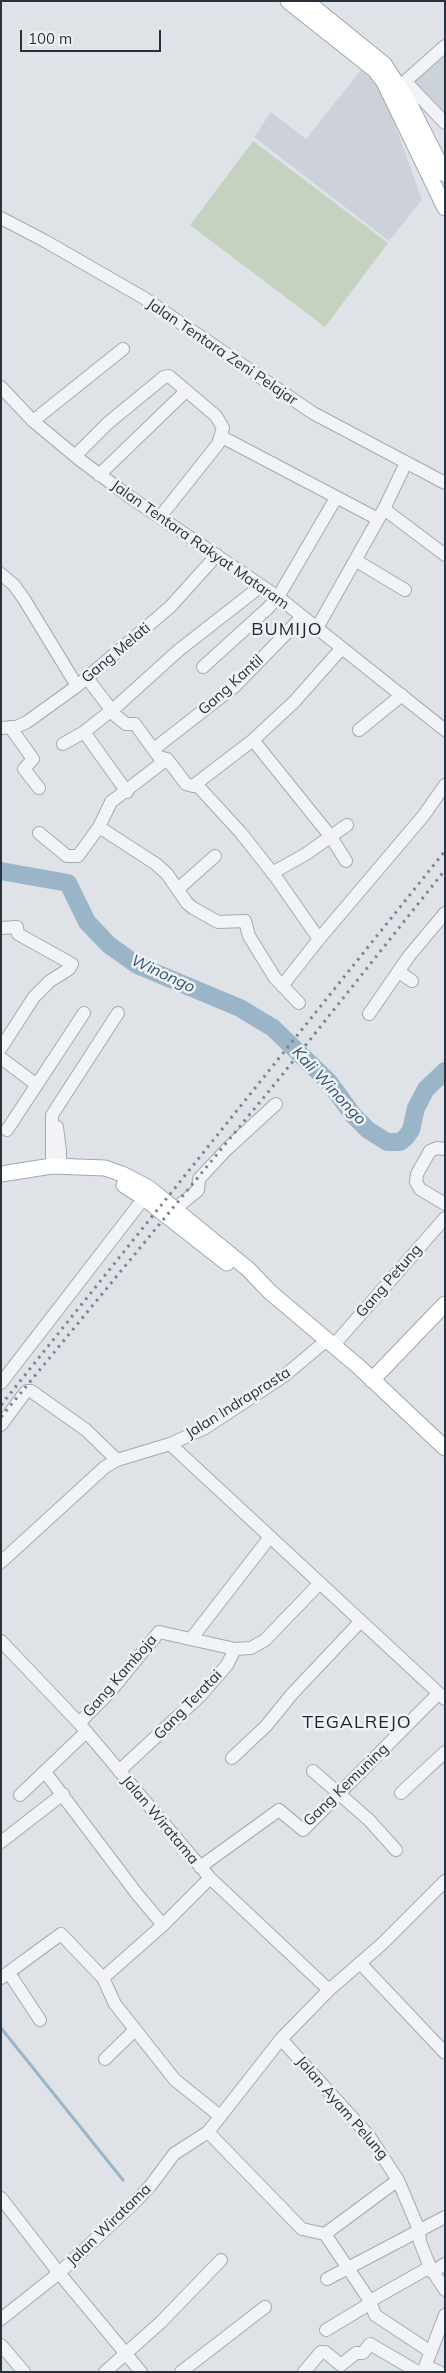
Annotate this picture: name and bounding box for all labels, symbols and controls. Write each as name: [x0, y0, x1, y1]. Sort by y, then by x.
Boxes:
scale bar: [22, 20, 164, 52]
text: 100 m: [28, 29, 72, 48]
street label: Jalan Tentara Zeni Pelajar: [143, 295, 301, 409]
street label: Jalan Tentara Rakyat Mataram: [108, 477, 292, 613]
street label: Gang Melati: [78, 619, 154, 687]
district label: BUMIJO: [251, 619, 323, 641]
street label: Gang Kantil: [195, 651, 267, 719]
water label: Winongo: [128, 951, 198, 997]
water label: Kali Winongo: [288, 1043, 370, 1129]
street label: Gang Petung: [352, 1241, 426, 1321]
street label: Jalan Indraprasta: [182, 1364, 294, 1442]
street label: Gang Kamboja: [79, 1631, 161, 1721]
street label: Gang Teratai: [150, 1666, 226, 1744]
district label: TEGALREJO: [301, 1712, 413, 1734]
street label: Gang Kemuning: [300, 1740, 392, 1830]
street label: Jalan Wiratama: [118, 1772, 202, 1868]
street label: Jalan Ayam Pelung: [292, 2053, 392, 2163]
street label: Jalan Wiratama: [63, 2180, 155, 2270]

